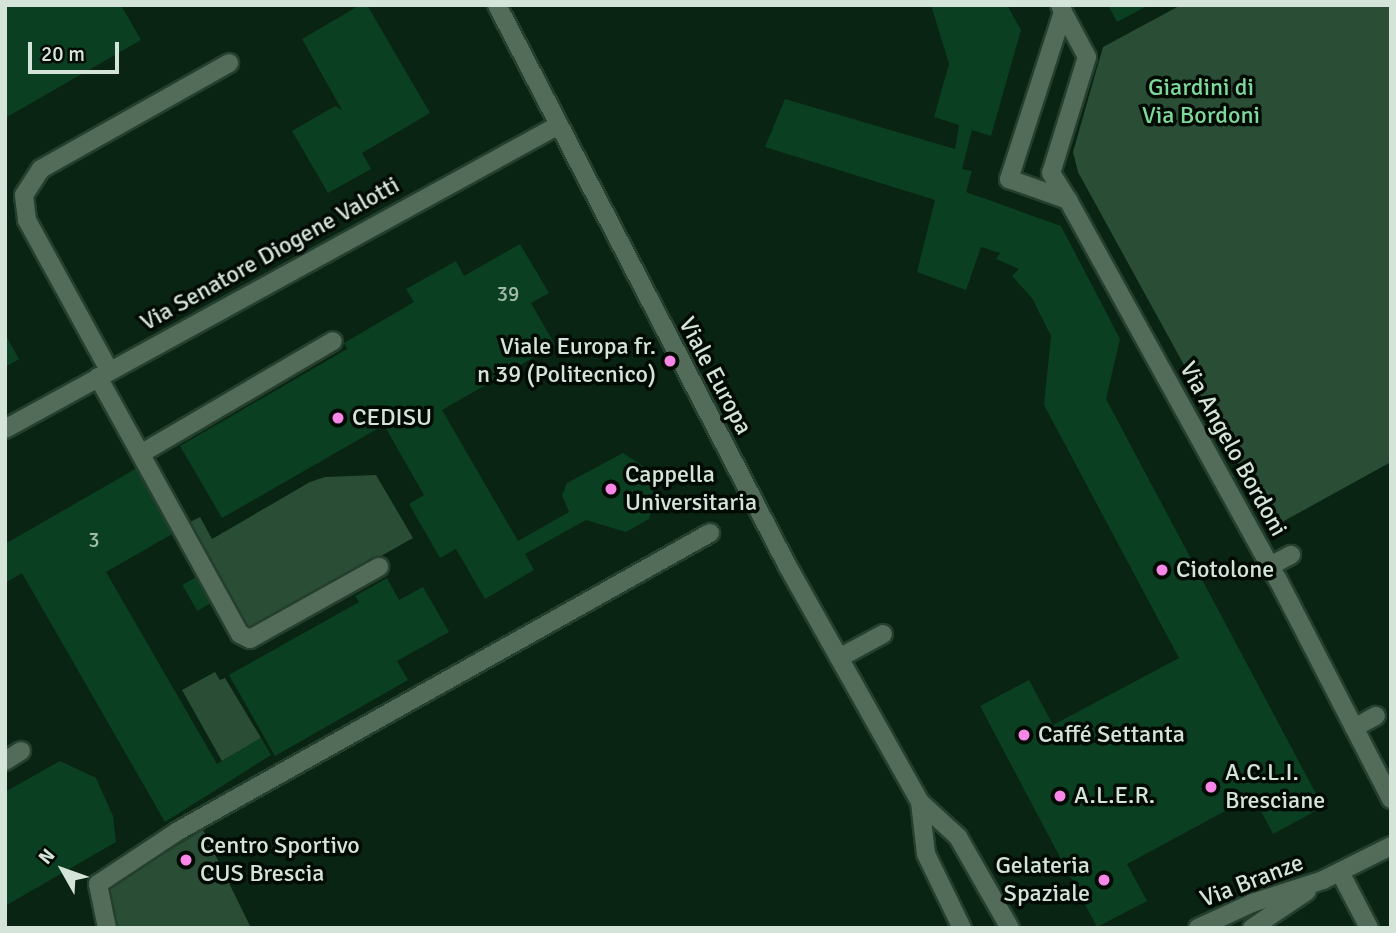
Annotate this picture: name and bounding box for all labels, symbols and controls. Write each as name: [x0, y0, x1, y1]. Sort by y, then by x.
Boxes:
scale bar: [32, 28, 122, 72]
text: 20 m: [41, 41, 85, 67]
park label: Giardini di Via Bordoni: [1142, 74, 1260, 130]
street label: Via Senatore Diogene Valotti: [136, 171, 404, 337]
house number: 39: [497, 281, 519, 307]
street label: Viale Europa: [672, 312, 758, 440]
place label: Viale Europa fr. n 39 (Politecnico): [477, 333, 656, 389]
marker: Viale Europa fr. n 39 (Politecnico): [662, 353, 678, 369]
street label: Via Angelo Bordoni: [1173, 357, 1293, 541]
place label: CEDISU: [352, 404, 432, 432]
marker: CEDISU: [330, 410, 346, 426]
place label: Cappella Universitaria: [625, 461, 757, 517]
marker: Cappella Universitaria: [603, 481, 619, 497]
house number: 3: [88, 527, 100, 553]
place label: Ciotolone: [1176, 556, 1274, 584]
marker: Ciotolone: [1154, 562, 1170, 578]
place label: Caffé Settanta: [1038, 721, 1185, 749]
marker: Caffé Settanta: [1016, 727, 1032, 743]
place label: A.C.L.I. Bresciane: [1225, 759, 1325, 815]
marker: A.C.L.I. Bresciane: [1203, 779, 1219, 795]
place label: A.L.E.R.: [1074, 782, 1155, 810]
marker: A.L.E.R.: [1052, 788, 1068, 804]
place label: Centro Sportivo CUS Brescia: [200, 832, 360, 888]
north arrow: [28, 835, 98, 905]
text: N: [33, 844, 60, 869]
street label: Via Branze: [1196, 848, 1308, 914]
marker: Centro Sportivo CUS Brescia: [178, 852, 194, 868]
place label: Gelateria Spaziale: [995, 852, 1090, 908]
marker: Gelateria Spaziale: [1096, 872, 1112, 888]

